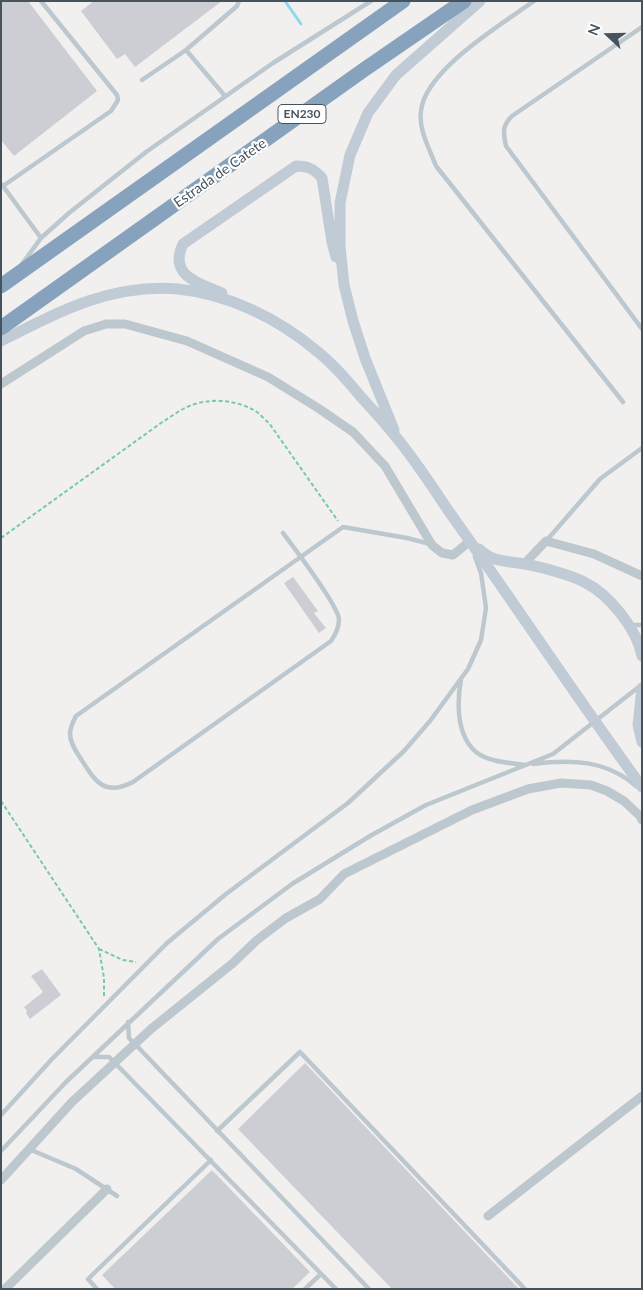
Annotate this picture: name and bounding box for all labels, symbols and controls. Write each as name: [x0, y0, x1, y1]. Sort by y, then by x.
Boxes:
north arrow: [583, 10, 633, 60]
text: N: [584, 21, 603, 38]
road number: EN230: [278, 105, 326, 124]
street label: Estrada de Catete: [170, 135, 270, 211]

